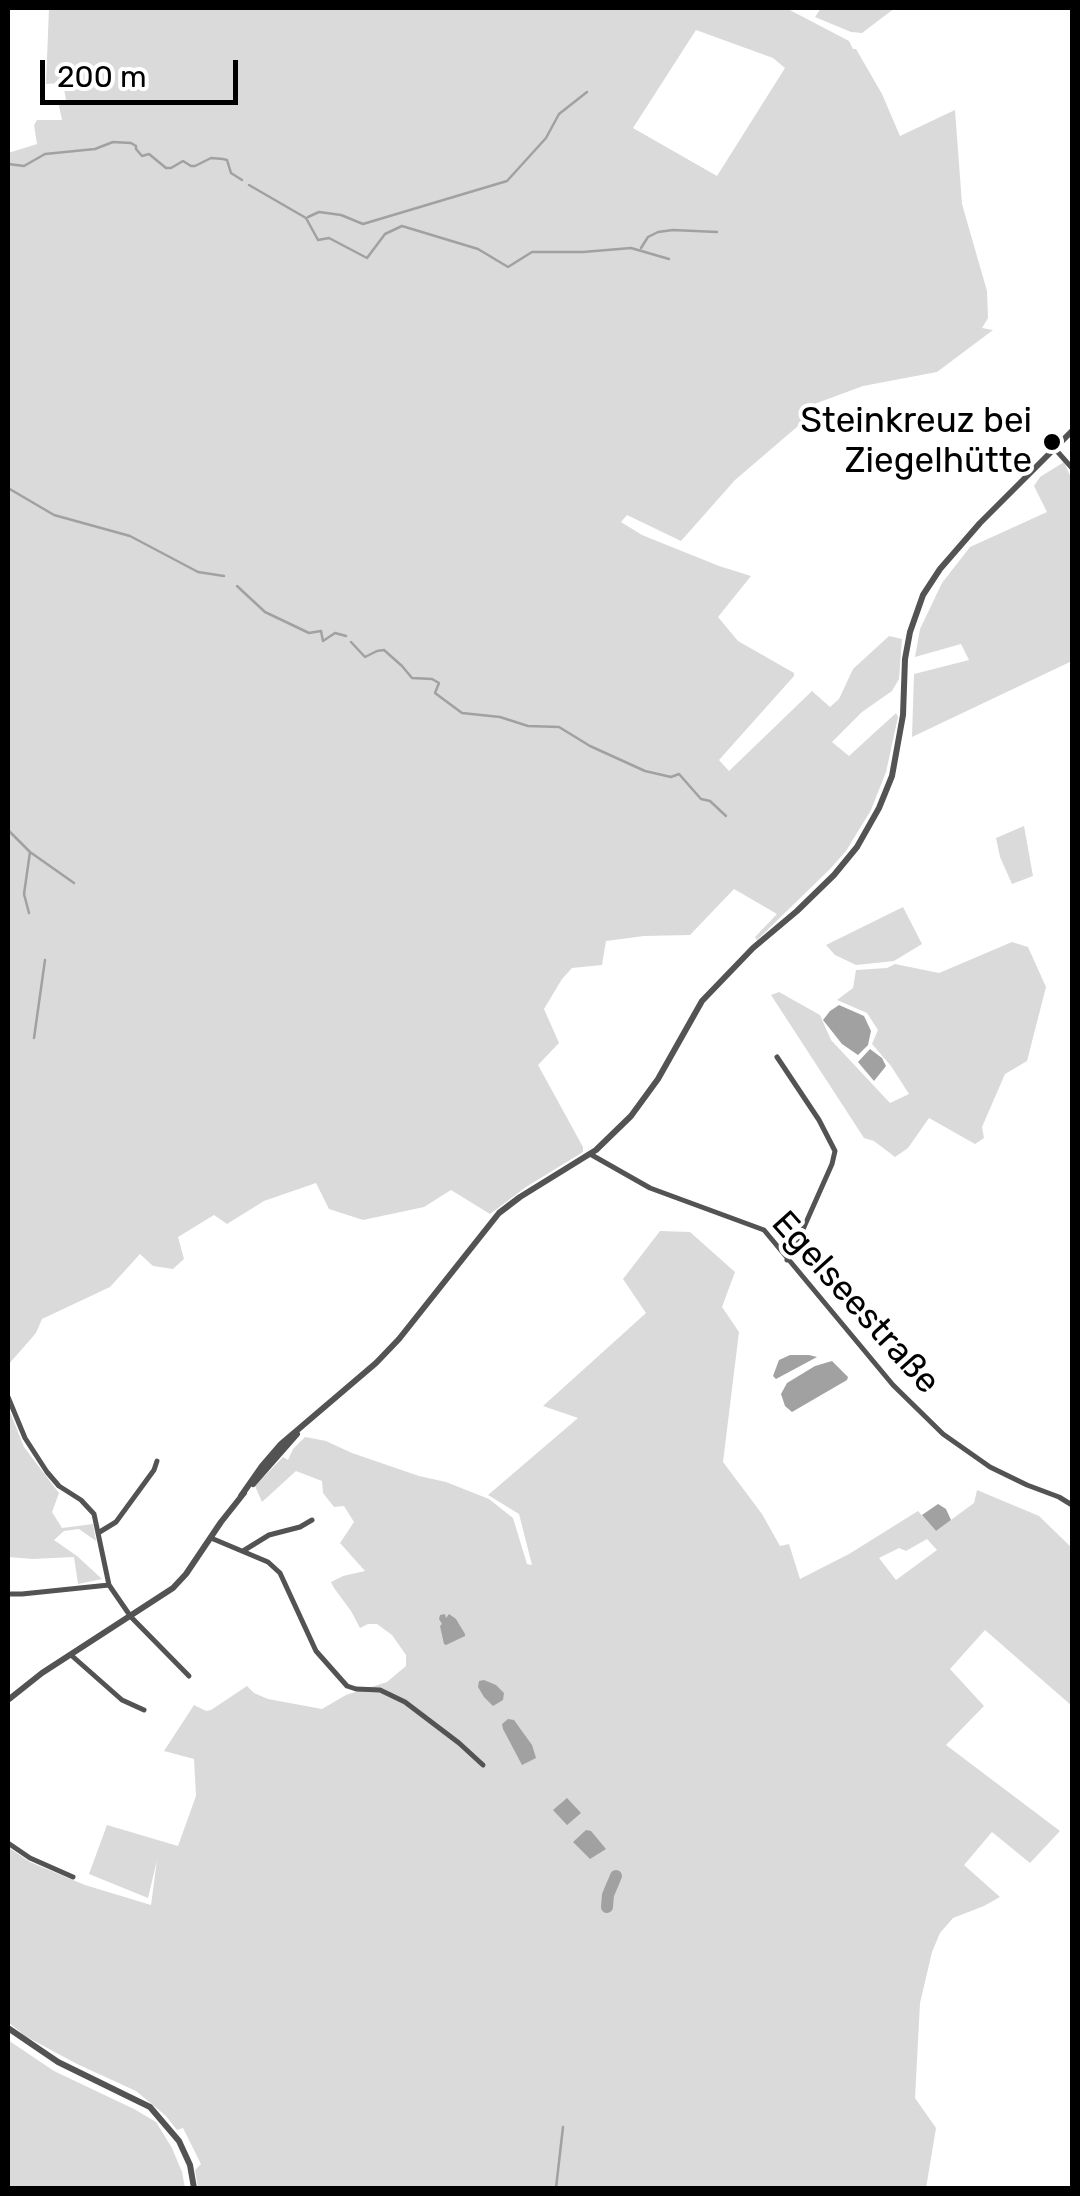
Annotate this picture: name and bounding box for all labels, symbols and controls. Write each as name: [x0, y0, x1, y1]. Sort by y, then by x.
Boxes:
scale bar: [45, 40, 242, 102]
text: 200 m: [57, 59, 147, 95]
place label: Steinkreuz bei Ziegelhütte: [800, 401, 1032, 483]
marker: Steinkreuz bei Ziegelhütte: [1041, 431, 1063, 453]
street label: Egelseestraße: [762, 1203, 948, 1403]

